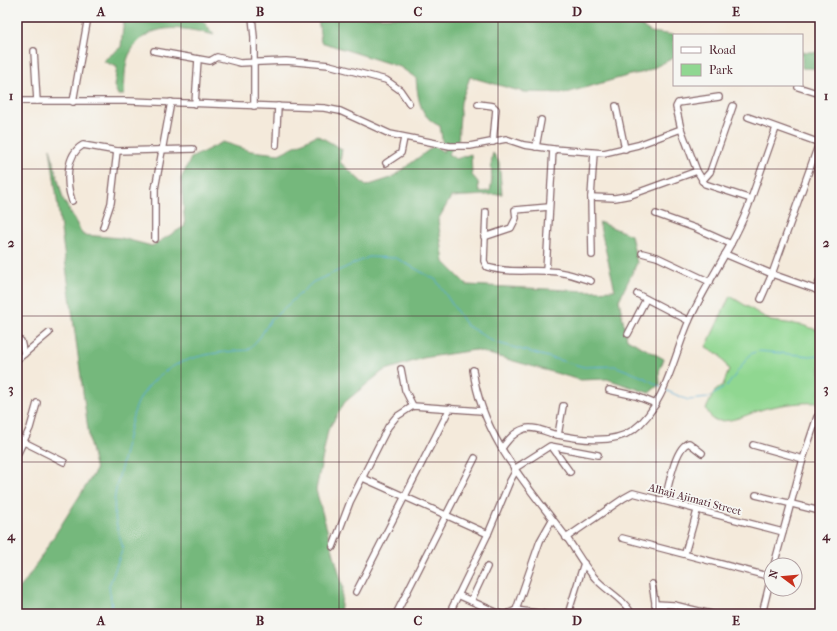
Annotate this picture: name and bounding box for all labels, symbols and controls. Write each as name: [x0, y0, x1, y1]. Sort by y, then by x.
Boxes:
text: A: [96, 4, 106, 19]
text: B: [256, 4, 265, 19]
text: C: [414, 4, 423, 19]
text: D: [572, 4, 582, 19]
text: E: [732, 4, 740, 19]
legend: [673, 34, 803, 86]
text: Road: [709, 43, 736, 57]
text: Park: [709, 63, 734, 77]
text: 1: [9, 88, 14, 103]
text: 1: [824, 88, 829, 103]
text: 2: [8, 235, 15, 250]
text: 2: [823, 235, 830, 250]
text: 3: [8, 381, 14, 397]
text: 3: [823, 381, 829, 397]
street label: Alhaji Ajimati Street: [646, 481, 743, 518]
text: 4: [6, 528, 16, 544]
text: 4: [821, 528, 831, 544]
north arrow: [763, 557, 803, 597]
text: N: [766, 568, 781, 580]
text: A: [96, 613, 106, 628]
text: B: [256, 613, 265, 628]
text: C: [414, 613, 423, 628]
text: D: [572, 613, 582, 628]
text: E: [732, 613, 740, 628]

